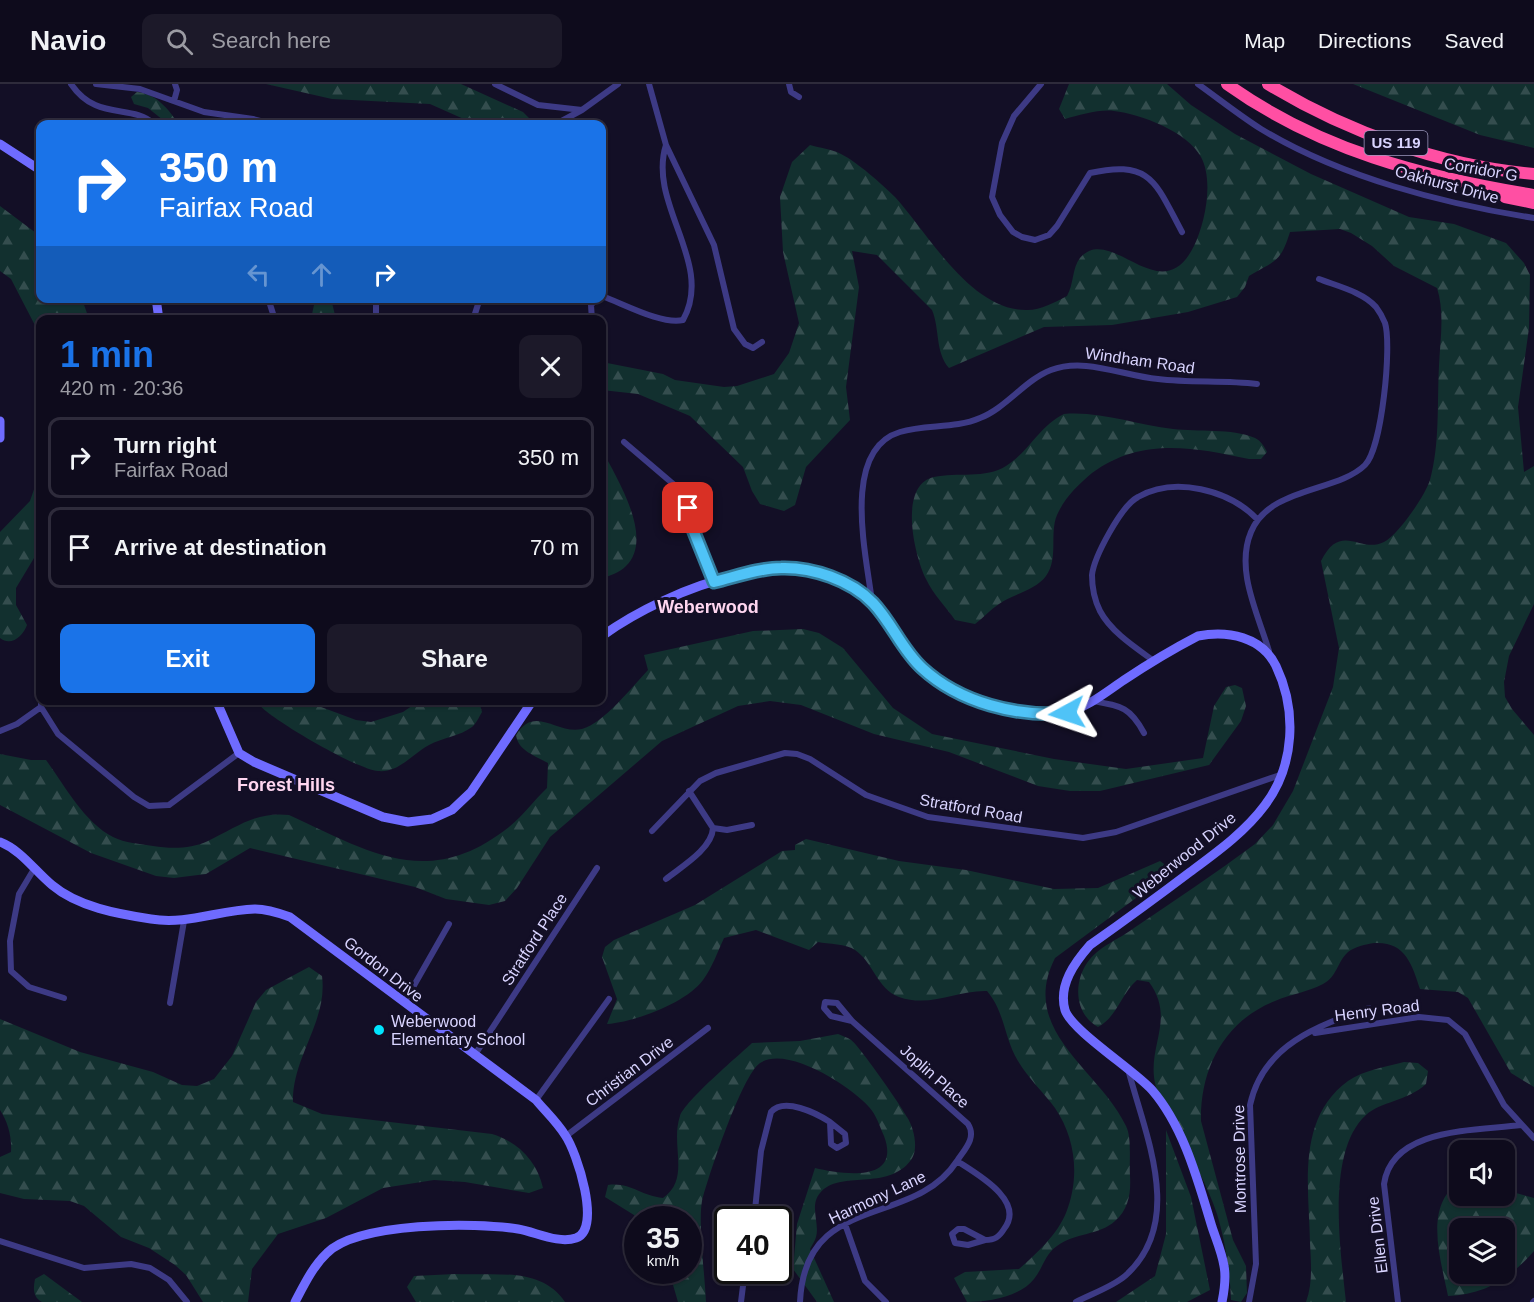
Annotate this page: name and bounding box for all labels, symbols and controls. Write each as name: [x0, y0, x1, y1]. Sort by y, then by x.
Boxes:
search box: [142, 14, 562, 68]
text: Navio: [30, 25, 106, 56]
icon: search: [163, 25, 196, 58]
text: Search here: [211, 28, 331, 53]
text: Map: [1244, 29, 1285, 52]
text: Directions: [1318, 29, 1411, 52]
text: Saved: [1444, 29, 1504, 52]
road number: US 119: [1364, 131, 1428, 155]
icon: right: [60, 144, 138, 222]
text: 350 m: [159, 144, 278, 191]
street label: Corridor G: [1443, 155, 1519, 184]
street label: Oakhurst Drive: [1393, 162, 1501, 207]
text: Fairfax Road: [159, 193, 314, 223]
icon: left: [242, 258, 275, 291]
icon: ahead: [305, 258, 338, 291]
icon: right: [368, 258, 401, 291]
text: 1 min: [60, 334, 154, 375]
button: close: [519, 335, 582, 398]
street label: Windham Road: [1084, 344, 1196, 377]
text: 420 m · 20:36: [60, 377, 183, 399]
text: Turn right: [114, 433, 216, 458]
icon: right: [63, 441, 96, 474]
text: 350 m: [518, 445, 579, 470]
text: Fairfax Road: [114, 459, 229, 481]
pin: [662, 482, 713, 533]
icon: arrive: [671, 491, 704, 524]
icon: arrive: [63, 531, 96, 564]
text: Arrive at destination: [114, 535, 327, 560]
text: 70 m: [530, 535, 579, 560]
district label: Weberwood: [657, 597, 759, 617]
button: Exit: [60, 624, 315, 693]
button: Share: [327, 624, 582, 693]
position arrow: [1035, 681, 1099, 745]
district label: Forest Hills: [237, 775, 335, 795]
street label: Stratford Road: [918, 791, 1024, 826]
street label: Weberwood Drive: [1130, 809, 1239, 902]
street label: Stratford Place: [498, 890, 570, 988]
street label: Gordon Drive: [341, 933, 426, 1005]
street label: Henry Road: [1334, 997, 1420, 1024]
place label: Weberwood Elementary School: [391, 1013, 525, 1048]
marker: Weberwood Elementary School: [372, 1023, 386, 1037]
street label: Christian Drive: [582, 1033, 676, 1110]
street label: Joplin Place: [897, 1041, 972, 1112]
street label: Montrose Drive: [1230, 1105, 1249, 1213]
map controls: [1449, 1140, 1515, 1284]
button: sound: [1449, 1140, 1515, 1206]
street label: Harmony Lane: [826, 1168, 928, 1227]
street label: Ellen Drive: [1364, 1195, 1391, 1274]
speed limit sign: 40: [714, 1206, 792, 1284]
button: layers: [1449, 1218, 1515, 1284]
text: 35: [646, 1221, 680, 1254]
text: km/h: [647, 1252, 679, 1269]

